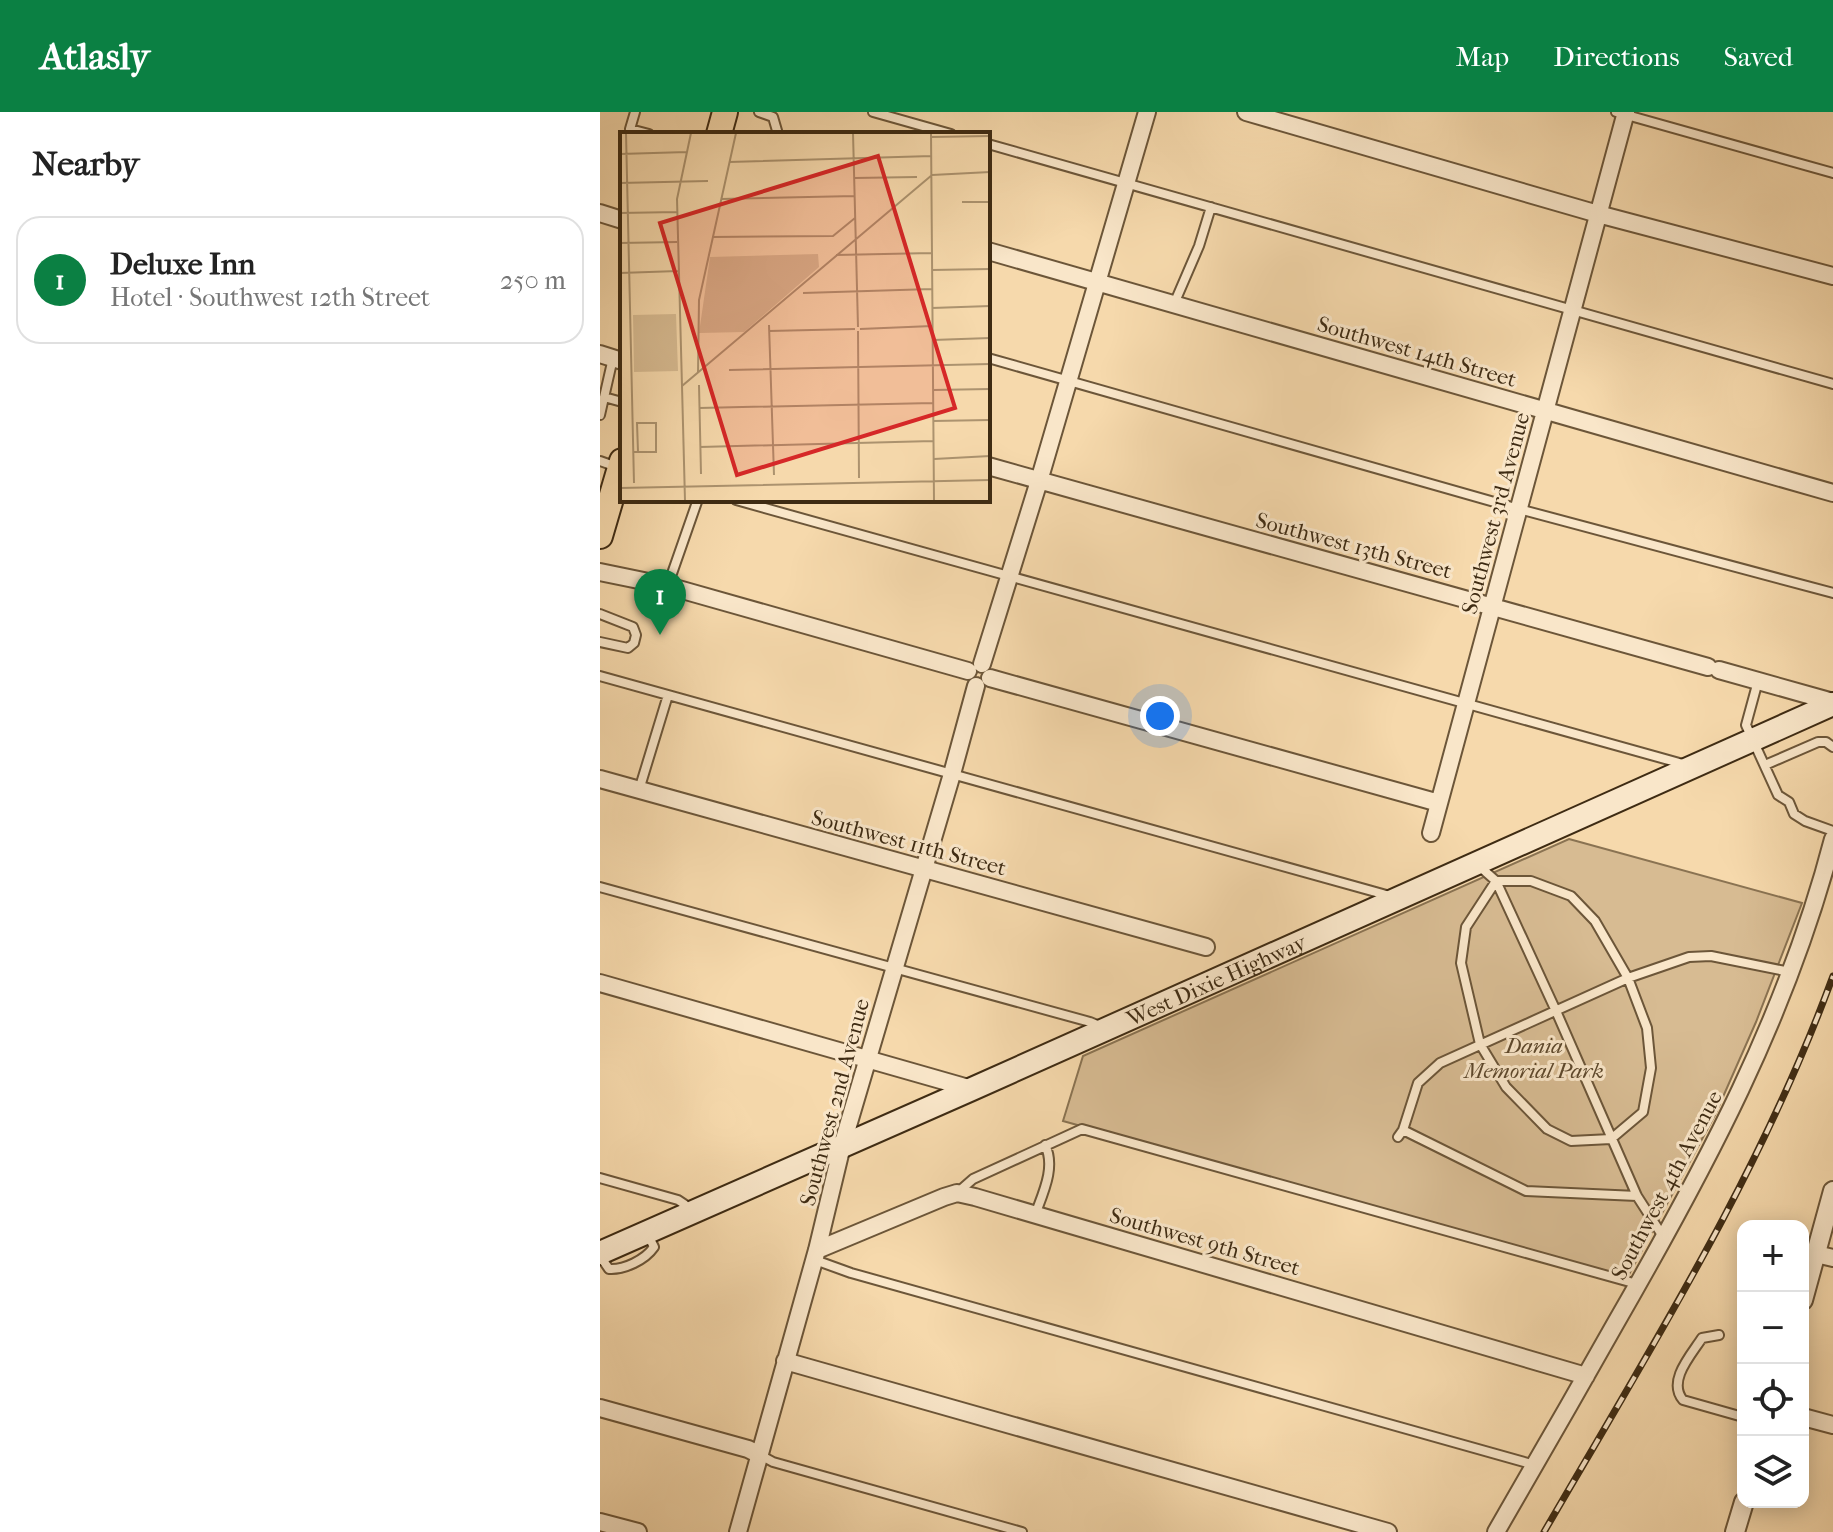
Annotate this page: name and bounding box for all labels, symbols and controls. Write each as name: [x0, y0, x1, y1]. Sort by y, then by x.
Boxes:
text: Atlasly: [40, 34, 150, 79]
text: Map: [1456, 40, 1509, 73]
text: Directions: [1553, 40, 1680, 73]
text: Saved: [1724, 40, 1793, 73]
inset map: [620, 132, 990, 502]
text: Nearby: [32, 144, 139, 184]
text: Deluxe Inn: [110, 247, 256, 282]
text: 1: [55, 265, 65, 296]
text: 250 m: [500, 265, 566, 296]
text: Hotel · Southwest 12th Street: [110, 282, 430, 313]
street label: Southwest 14th Street: [1314, 311, 1519, 393]
street label: Southwest 3rd Avenue: [1457, 409, 1535, 617]
street label: Southwest 13th Street: [1253, 507, 1455, 585]
pin: 1: [634, 569, 686, 635]
your location: [1140, 696, 1180, 736]
street label: Southwest 11th Street: [808, 804, 1009, 882]
street label: West Dixie Highway: [1122, 929, 1311, 1033]
street label: Southwest 2nd Avenue: [795, 996, 875, 1209]
park label: Dania Memorial Park: [1462, 1033, 1604, 1084]
street label: Southwest 4th Avenue: [1606, 1086, 1728, 1285]
street label: Southwest 9th Street: [1107, 1202, 1303, 1282]
map controls: [1737, 1220, 1809, 1508]
button: +: [1737, 1220, 1809, 1292]
button: −: [1737, 1292, 1809, 1364]
button: locate: [1737, 1364, 1809, 1436]
button: layers: [1737, 1436, 1809, 1508]

